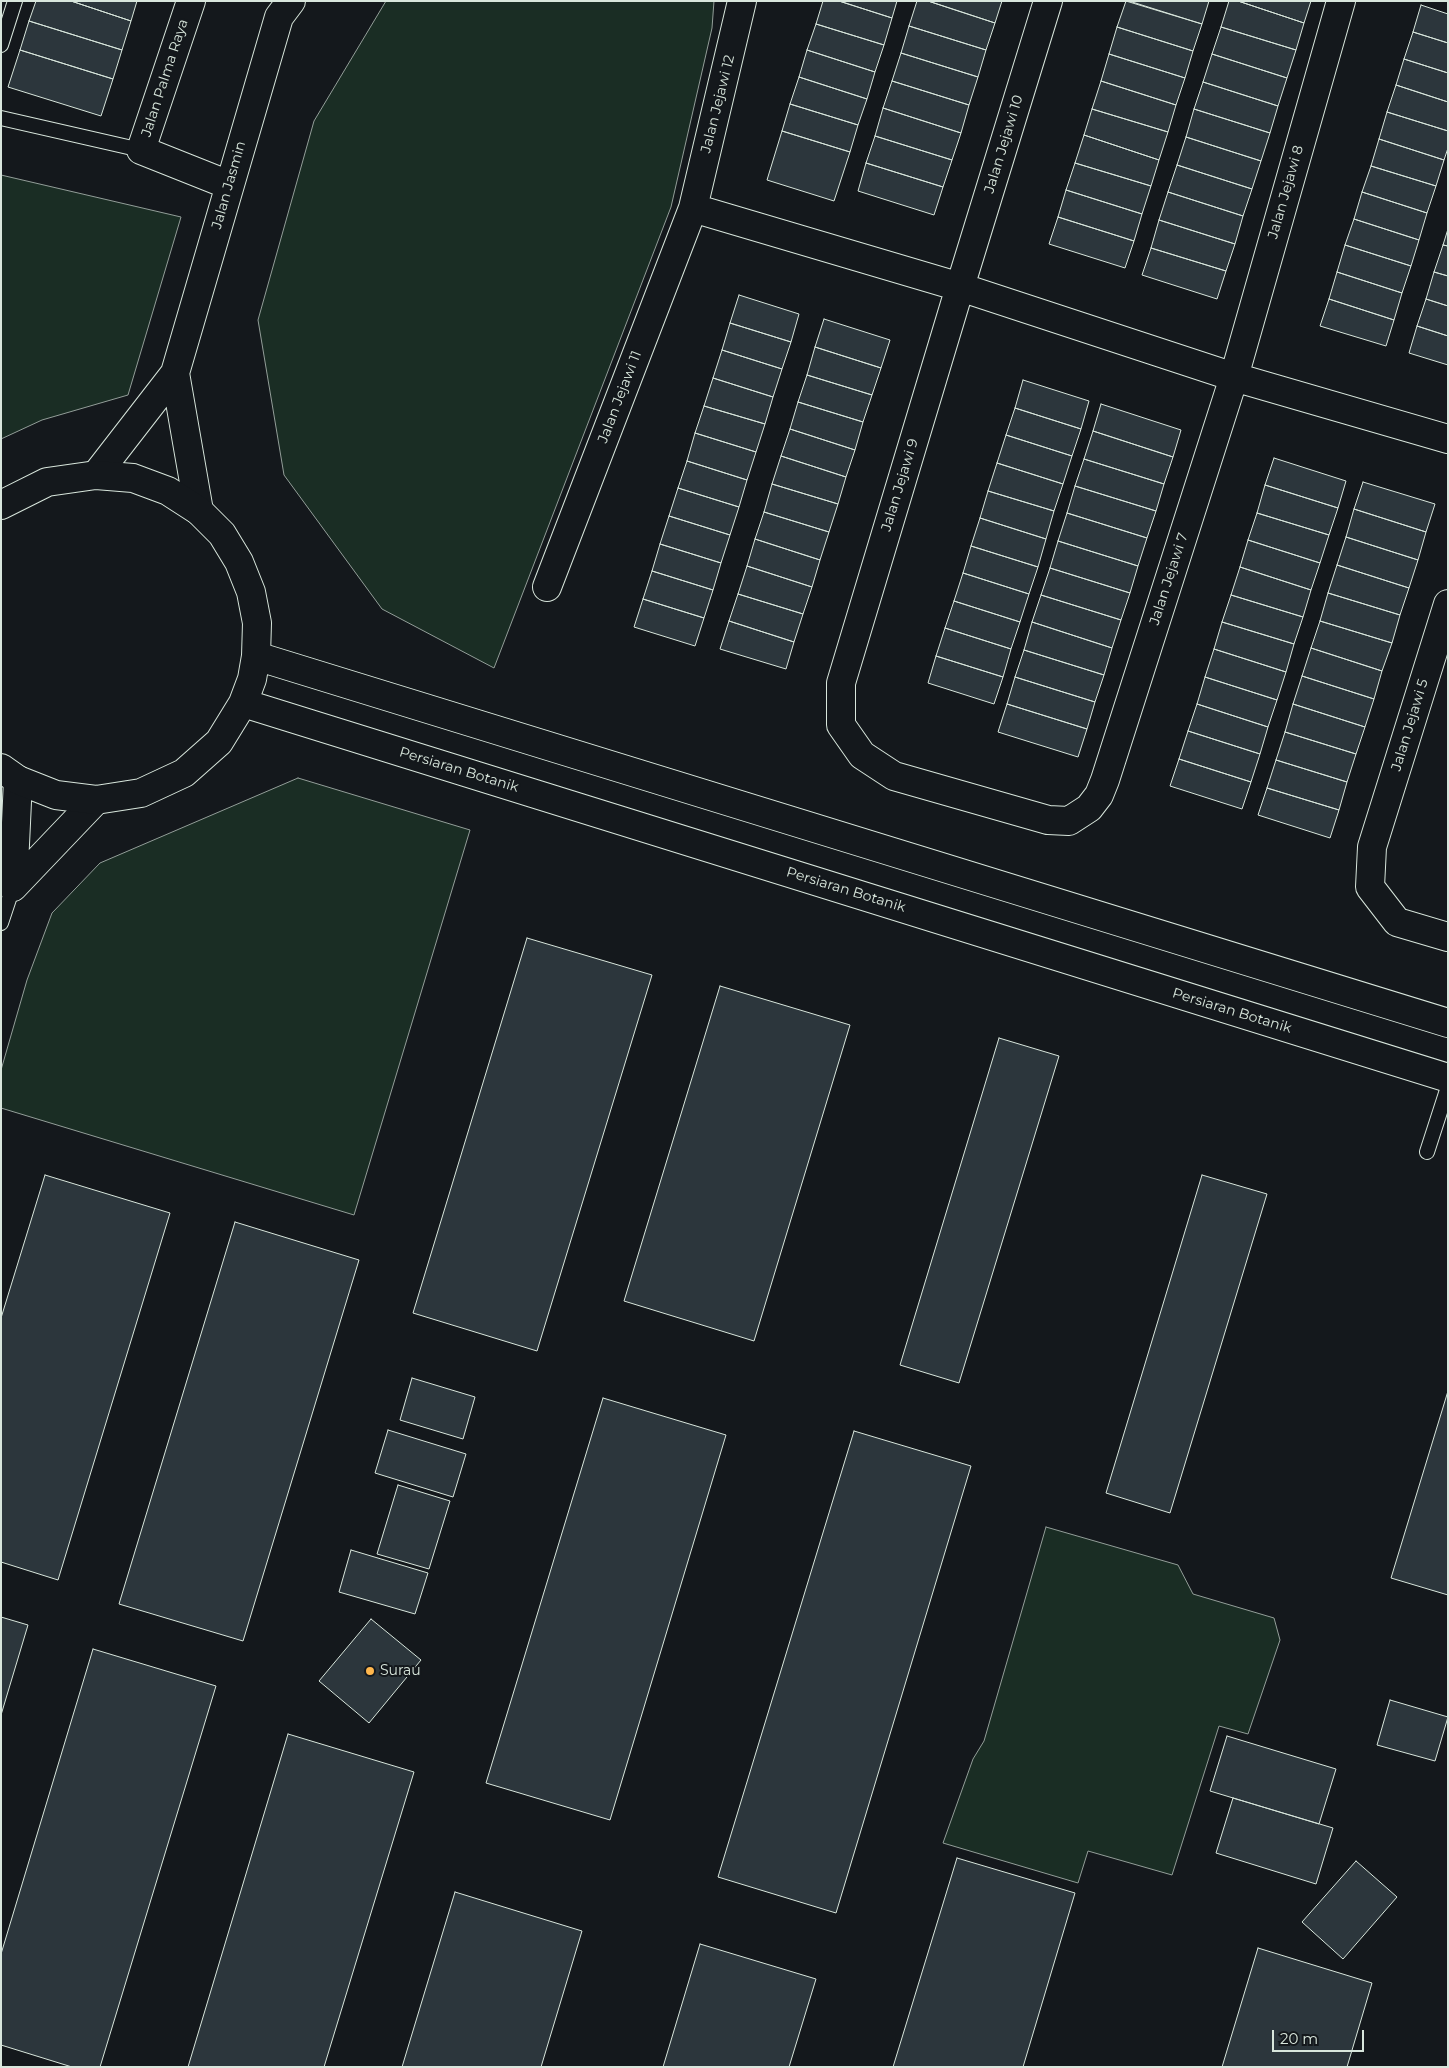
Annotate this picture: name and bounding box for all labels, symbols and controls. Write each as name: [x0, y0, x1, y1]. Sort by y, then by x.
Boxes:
street label: Jalan Palma Raya: [138, 17, 192, 139]
street label: Jalan Jejawi 12: [698, 53, 738, 155]
street label: Jalan Jejawi 10: [981, 93, 1027, 195]
street label: Jalan Jasmin: [208, 139, 250, 231]
street label: Jalan Jejawi 8: [1265, 143, 1307, 241]
street label: Jalan Jejawi 11: [595, 348, 645, 446]
street label: Jalan Jejawi 9: [878, 437, 922, 533]
street label: Jalan Jejawi 7: [1146, 531, 1192, 627]
street label: Jalan Jejawi 5: [1388, 677, 1432, 773]
street label: Persiaran Botanik: [397, 744, 521, 796]
street label: Persiaran Botanik: [784, 864, 908, 916]
street label: Persiaran Botanik: [1170, 985, 1294, 1037]
place label: Surau: [380, 1663, 421, 1679]
marker: Surau: [364, 1665, 376, 1677]
scale bar: [1274, 2020, 1366, 2052]
text: 20 m: [1280, 2029, 1318, 2048]

